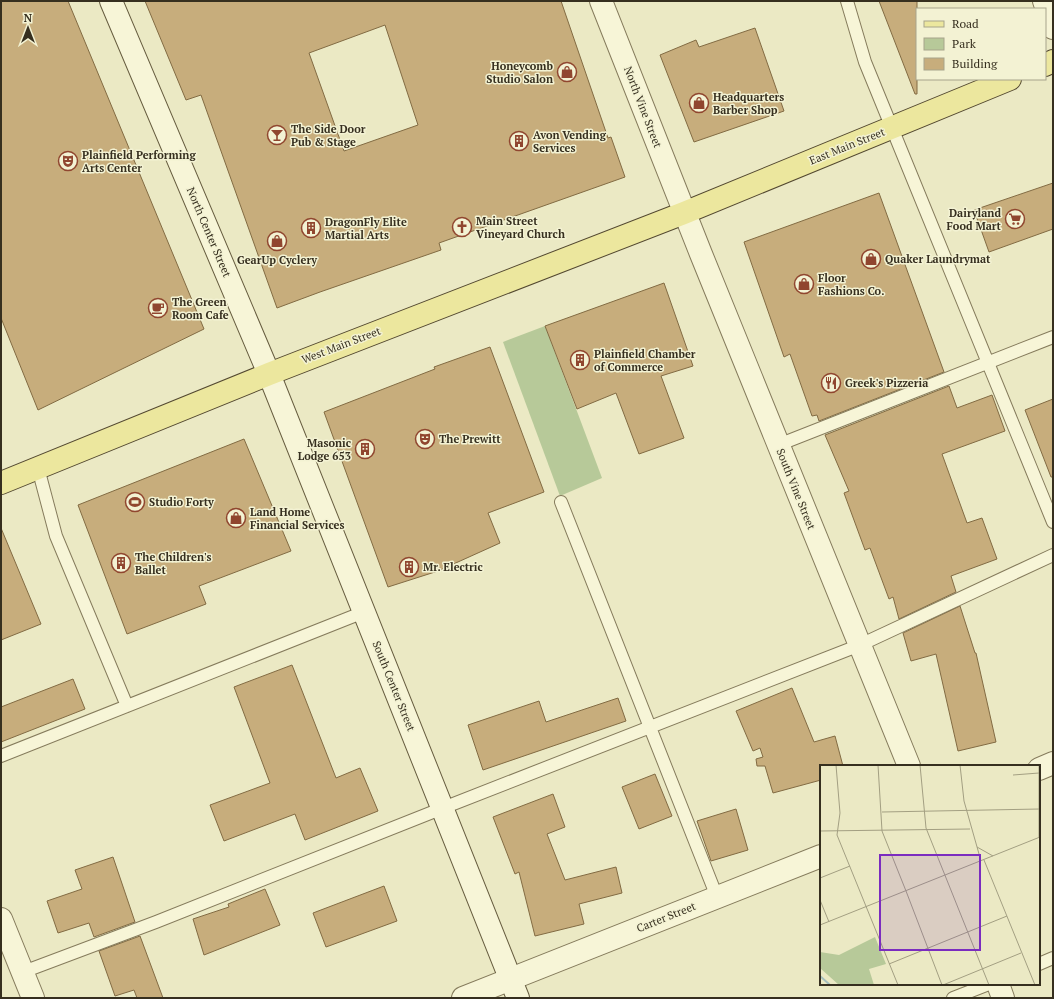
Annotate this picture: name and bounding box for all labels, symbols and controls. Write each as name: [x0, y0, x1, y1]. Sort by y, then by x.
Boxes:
north arrow: [8, 8, 48, 48]
legend: [916, 8, 1046, 80]
text: N: [24, 11, 33, 25]
text: Road: [952, 16, 979, 31]
text: Park: [952, 36, 977, 51]
text: Building: [952, 56, 998, 71]
place label: Honeycomb Studio Salon: [486, 59, 554, 86]
shop icon: Honeycomb Studio Salon: [556, 61, 578, 83]
street label: North Vine Street: [621, 64, 665, 150]
place label: Headquarters Barber Shop: [713, 90, 784, 117]
shop icon: Headquarters Barber Shop: [688, 92, 710, 114]
place label: The Side Door Pub & Stage: [291, 122, 366, 149]
bar icon: The Side Door Pub & Stage: [266, 124, 288, 146]
street label: East Main Street: [807, 124, 887, 168]
place label: Avon Vending Services: [533, 128, 607, 155]
building icon: Avon Vending Services: [508, 130, 530, 152]
place label: Plainfield Performing Arts Center: [82, 148, 196, 175]
theatre icon: Plainfield Performing Arts Center: [57, 150, 79, 172]
street label: North Center Street: [184, 185, 234, 279]
place label: Dairyland Food Mart: [947, 206, 1002, 233]
supermarket icon: Dairyland Food Mart: [1004, 208, 1026, 230]
place label: Main Street Vineyard Church: [476, 214, 565, 241]
place label: DragonFly Elite Martial Arts: [325, 215, 407, 242]
church icon: Main Street Vineyard Church: [451, 216, 473, 238]
building icon: DragonFly Elite Martial Arts: [300, 217, 322, 239]
shop icon: GearUp Cyclery: [266, 230, 288, 252]
shop icon: Quaker Laundrymat: [860, 248, 882, 270]
place label: Quaker Laundrymat: [885, 252, 991, 266]
place label: GearUp Cyclery: [237, 253, 317, 267]
place label: Floor Fashions Co.: [818, 271, 884, 298]
shop icon: Floor Fashions Co.: [793, 273, 815, 295]
place label: The Green Room Cafe: [172, 295, 229, 322]
cafe icon: The Green Room Cafe: [147, 297, 169, 319]
street label: West Main Street: [299, 323, 383, 367]
place label: Plainfield Chamber of Commerce: [594, 347, 696, 374]
building icon: Plainfield Chamber of Commerce: [569, 349, 591, 371]
restaurant icon: Greek's Pizzeria: [820, 372, 842, 394]
place label: Greek's Pizzeria: [845, 376, 928, 390]
theatre icon: The Prewitt: [414, 428, 436, 450]
place label: The Prewitt: [439, 432, 501, 446]
place label: Masonic Lodge 653: [298, 436, 352, 463]
building icon: Masonic Lodge 653: [354, 438, 376, 460]
street label: South Vine Street: [773, 446, 819, 532]
sports icon: Studio Forty: [124, 491, 146, 513]
place label: Studio Forty: [149, 495, 214, 509]
place label: Land Home Financial Services: [250, 505, 345, 532]
shop icon: Land Home Financial Services: [225, 507, 247, 529]
place label: The Children's Ballet: [135, 550, 212, 577]
building icon: The Children's Ballet: [110, 552, 132, 574]
building icon: Mr. Electric: [398, 556, 420, 578]
place label: Mr. Electric: [423, 560, 484, 574]
street label: South Center Street: [369, 639, 419, 733]
inset map: [820, 765, 1040, 985]
street label: Carter Street: [634, 899, 698, 935]

